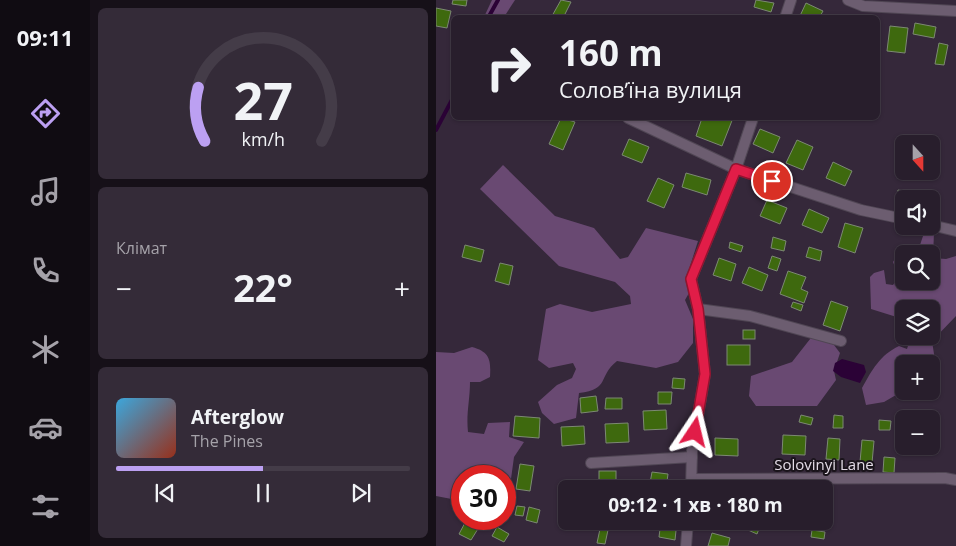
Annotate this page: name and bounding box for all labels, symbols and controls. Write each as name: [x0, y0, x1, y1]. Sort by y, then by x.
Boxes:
text: 09:11: [17, 22, 73, 52]
text: 160 m: [559, 29, 663, 76]
icon: right: [476, 35, 541, 100]
text: 27: [233, 64, 293, 135]
text: Соловʼїна вулиця: [559, 74, 742, 104]
icon: directions: [28, 96, 63, 131]
text: km/h: [241, 127, 285, 151]
north arrow: [895, 135, 940, 180]
map controls: [895, 135, 940, 455]
pin: [751, 160, 793, 202]
icon: arrive: [758, 167, 786, 195]
icon: music: [28, 174, 63, 209]
button: sound: [895, 190, 940, 235]
text: Клімат: [116, 237, 167, 259]
button: search: [895, 245, 940, 290]
icon: phone: [28, 253, 63, 288]
text: 22°: [233, 261, 293, 313]
text: −: [116, 269, 132, 307]
text: +: [394, 269, 410, 307]
button: layers: [895, 300, 940, 345]
icon: climate: [28, 332, 63, 367]
button: +: [895, 355, 940, 400]
text: Afterglow: [191, 404, 284, 430]
position arrow: [668, 405, 720, 457]
icon: car: [28, 410, 63, 445]
button: −: [895, 410, 940, 455]
text: The Pines: [191, 430, 263, 452]
street label: Solovinyi Lane: [774, 454, 874, 474]
speed limit sign: 30: [451, 465, 516, 530]
icon: previous: [151, 479, 179, 507]
icon: pause: [249, 479, 277, 507]
icon: next: [347, 479, 375, 507]
icon: filters: [28, 489, 63, 524]
text: 09:12 · 1 хв · 180 m: [608, 492, 783, 518]

